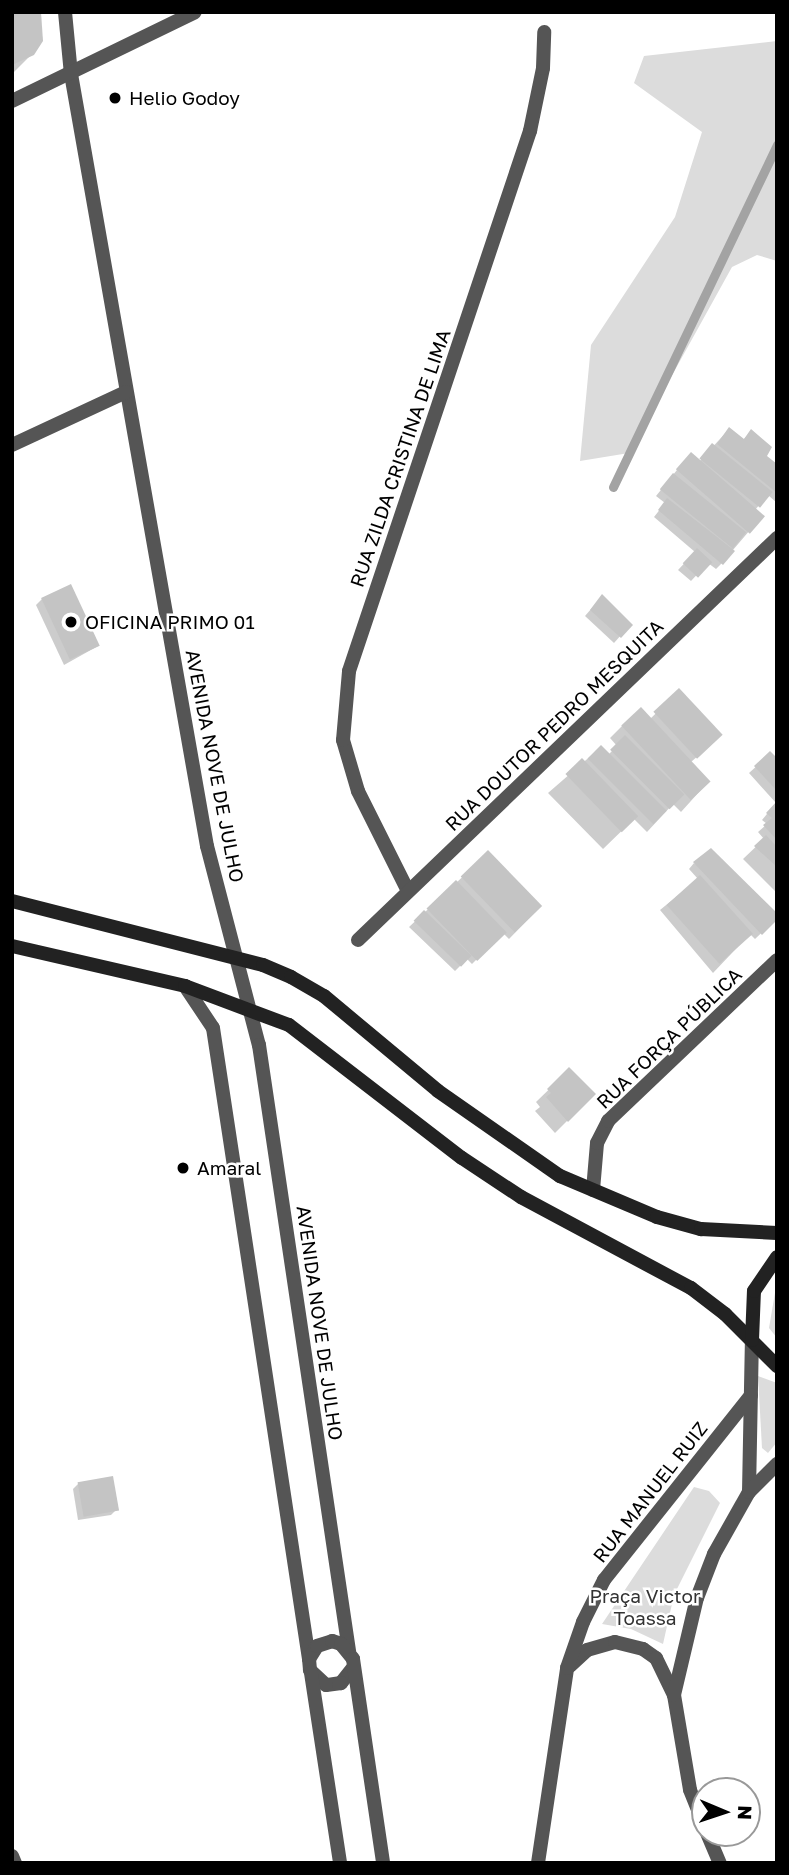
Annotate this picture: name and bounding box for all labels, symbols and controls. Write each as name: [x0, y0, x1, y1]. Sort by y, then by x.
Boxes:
place label: Helio Godoy: [129, 87, 240, 109]
marker: Helio Godoy: [107, 90, 123, 106]
street label: RUA ZILDA CRISTINA DE LIMA: [345, 326, 455, 590]
place label: OFICINA PRIMO 01: [85, 611, 255, 633]
marker: OFICINA PRIMO 01: [63, 614, 79, 630]
street label: RUA DOUTOR PEDRO MESQUITA: [440, 615, 668, 835]
street label: AVENIDA NOVE DE JULHO: [181, 648, 249, 884]
street label: RUA FORÇA PÚBLICA: [592, 963, 746, 1113]
place label: Amaral: [197, 1157, 261, 1179]
marker: Amaral: [175, 1160, 191, 1176]
street label: AVENIDA NOVE DE JULHO: [292, 1204, 348, 1442]
street label: RUA MANUEL RUIZ: [588, 1417, 712, 1567]
park label: Praça Victor Toassa: [590, 1585, 700, 1629]
north arrow: [691, 1777, 761, 1847]
text: N: [734, 1805, 757, 1820]

